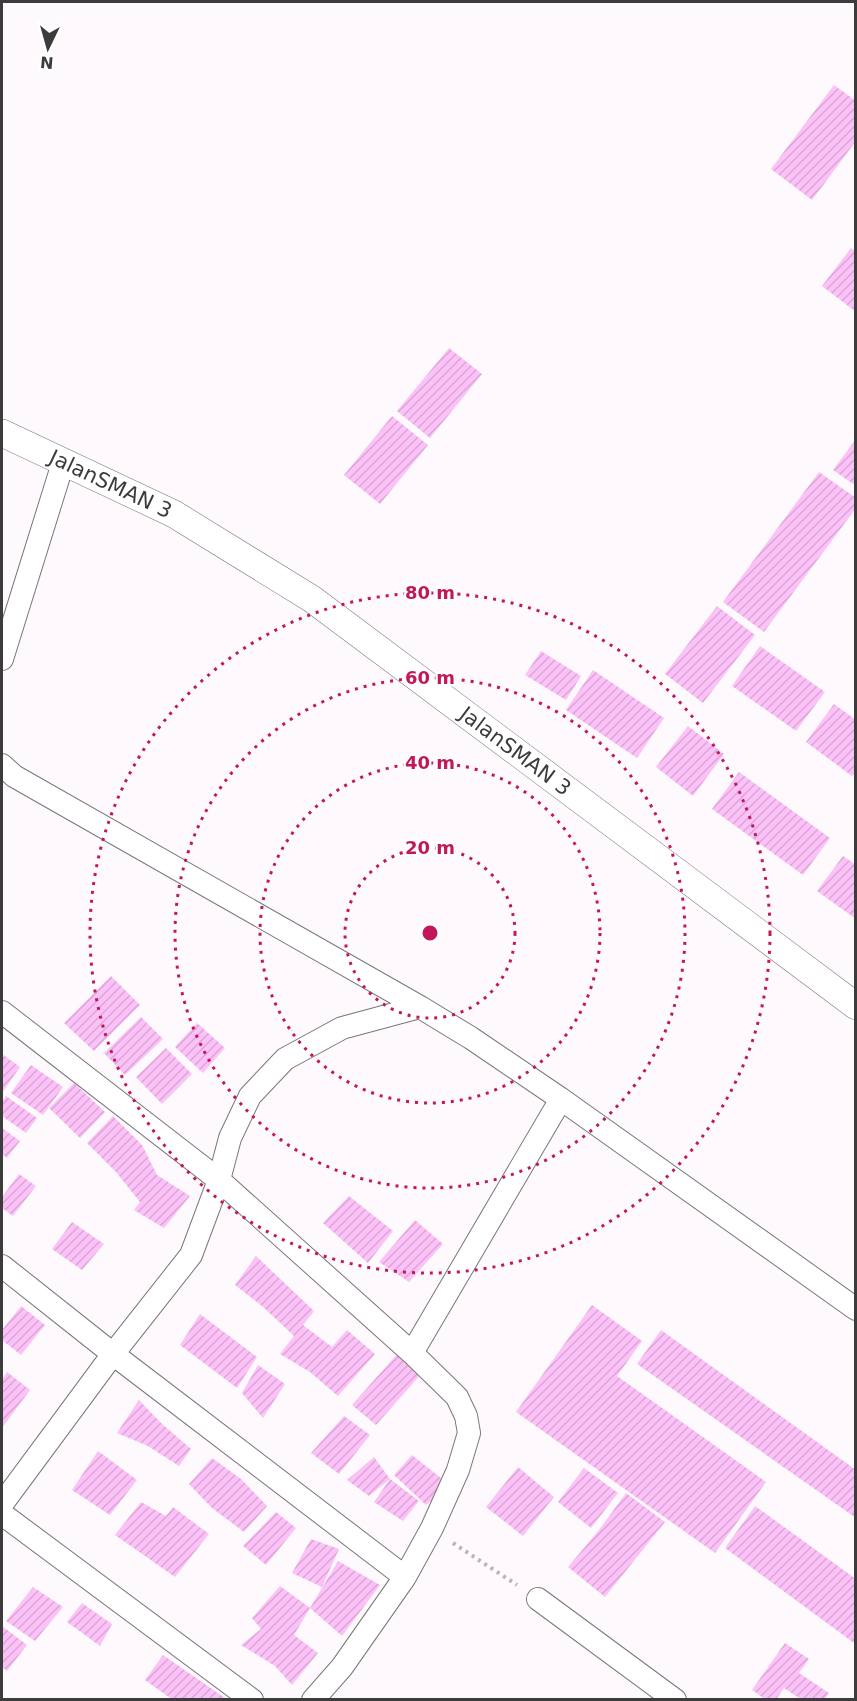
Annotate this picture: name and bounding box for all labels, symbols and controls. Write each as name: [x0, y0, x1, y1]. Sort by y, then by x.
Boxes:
north arrow: [18, 18, 78, 78]
text: N: [39, 52, 54, 72]
street label: JalanSMAN 3: [44, 444, 176, 523]
text: 80 m: [405, 582, 455, 603]
text: 60 m: [405, 667, 455, 688]
street label: JalanSMAN 3: [453, 700, 576, 800]
text: 40 m: [405, 752, 455, 773]
text: 20 m: [405, 837, 455, 858]
centre of rings: [420, 923, 440, 943]

